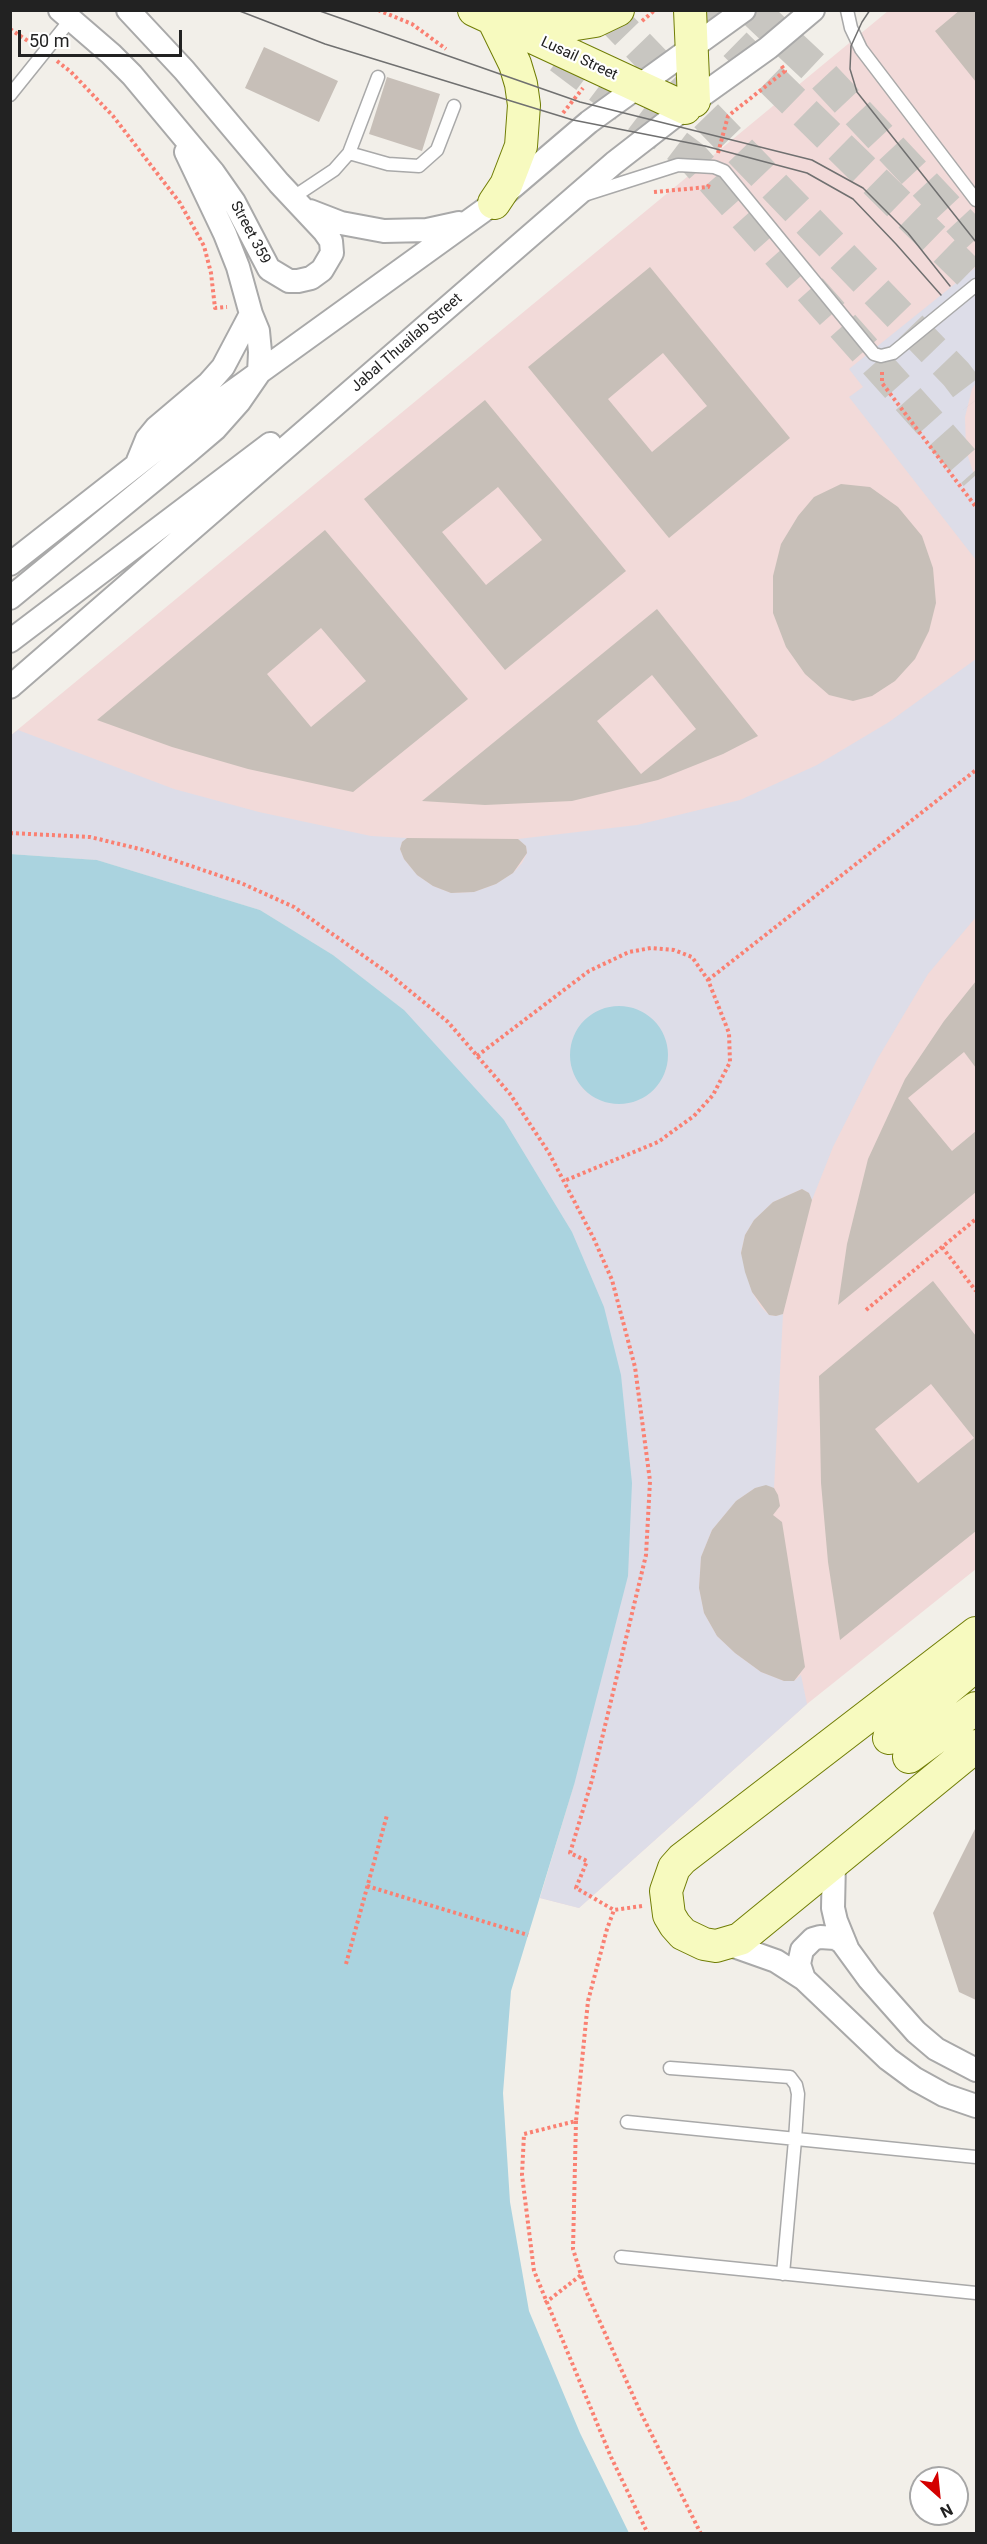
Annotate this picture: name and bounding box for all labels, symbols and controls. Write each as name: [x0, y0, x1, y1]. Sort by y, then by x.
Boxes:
scale bar: [21, 18, 184, 56]
text: 50 m: [29, 30, 69, 51]
street label: Lusail Street: [538, 33, 620, 85]
street label: Street 359: [226, 198, 274, 268]
street label: Jabal Thuailab Street: [348, 290, 466, 396]
north arrow: [909, 2466, 969, 2526]
text: N: [937, 2500, 956, 2522]

